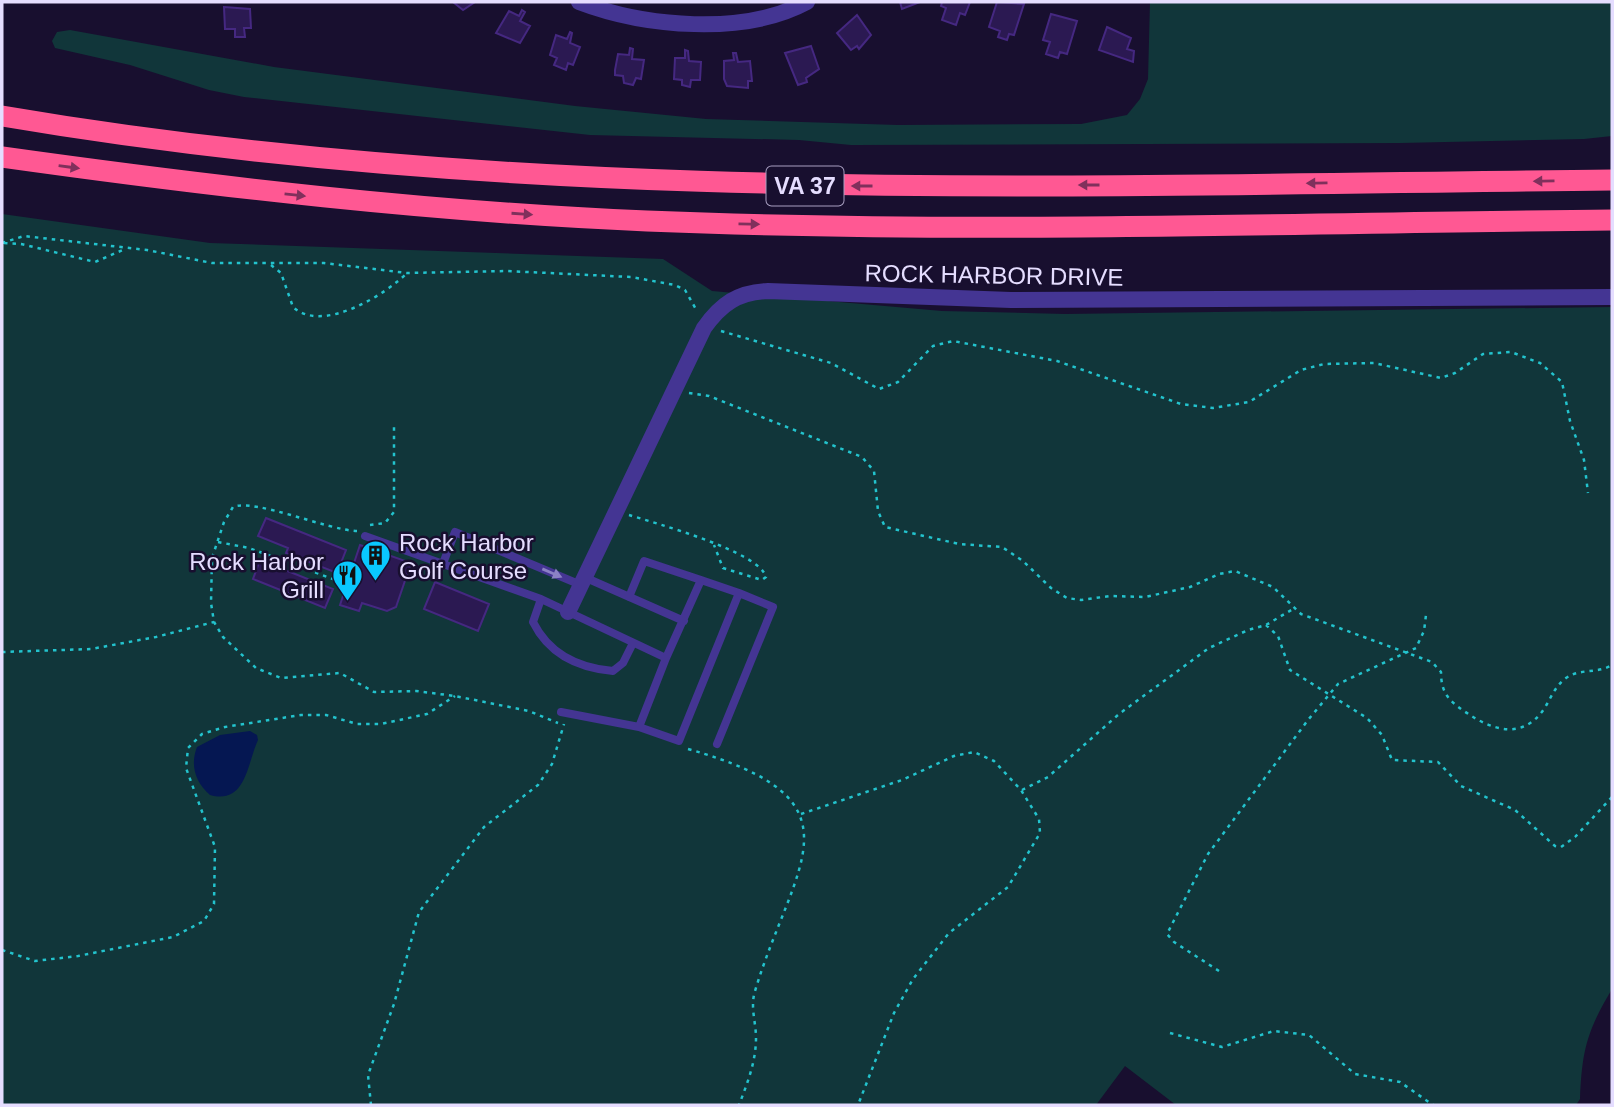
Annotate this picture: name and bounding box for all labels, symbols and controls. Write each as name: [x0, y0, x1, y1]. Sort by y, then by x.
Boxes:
one-way arrow: [58, 162, 80, 173]
road number: VA 37: [766, 167, 844, 206]
one-way arrow: [1533, 175, 1555, 187]
one-way arrow: [1305, 177, 1327, 189]
one-way arrow: [1078, 179, 1100, 191]
one-way arrow: [850, 180, 872, 192]
one-way arrow: [284, 190, 306, 201]
one-way arrow: [511, 209, 533, 220]
one-way arrow: [738, 219, 760, 230]
street label: ROCK HARBOR DRIVE: [864, 259, 1124, 291]
place label: Rock Harbor Golf Course: [399, 529, 534, 584]
building icon: Rock Harbor Golf Course: [359, 539, 393, 583]
place label: Rock Harbor Grill: [189, 548, 324, 603]
restaurant icon: Rock Harbor Grill: [330, 558, 364, 602]
one-way arrow: [542, 567, 563, 578]

